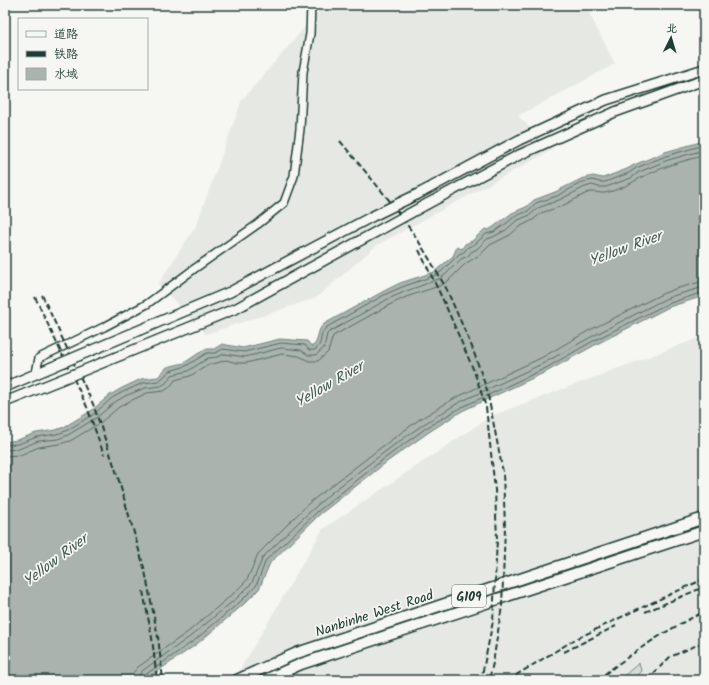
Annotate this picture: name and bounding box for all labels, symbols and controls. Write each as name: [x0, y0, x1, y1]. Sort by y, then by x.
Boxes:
legend: [18, 18, 148, 90]
north arrow: [651, 18, 691, 58]
text: 北: [666, 20, 678, 38]
text: 道路: [54, 25, 78, 44]
text: 铁路: [54, 45, 78, 64]
text: 水域: [54, 65, 78, 84]
water label: Yellow River: [586, 224, 668, 273]
water label: Yellow River: [291, 354, 371, 414]
water label: Yellow River: [18, 527, 96, 593]
street label: Nanbinhe West Road: [312, 584, 437, 643]
road number: G109: [452, 585, 486, 607]

